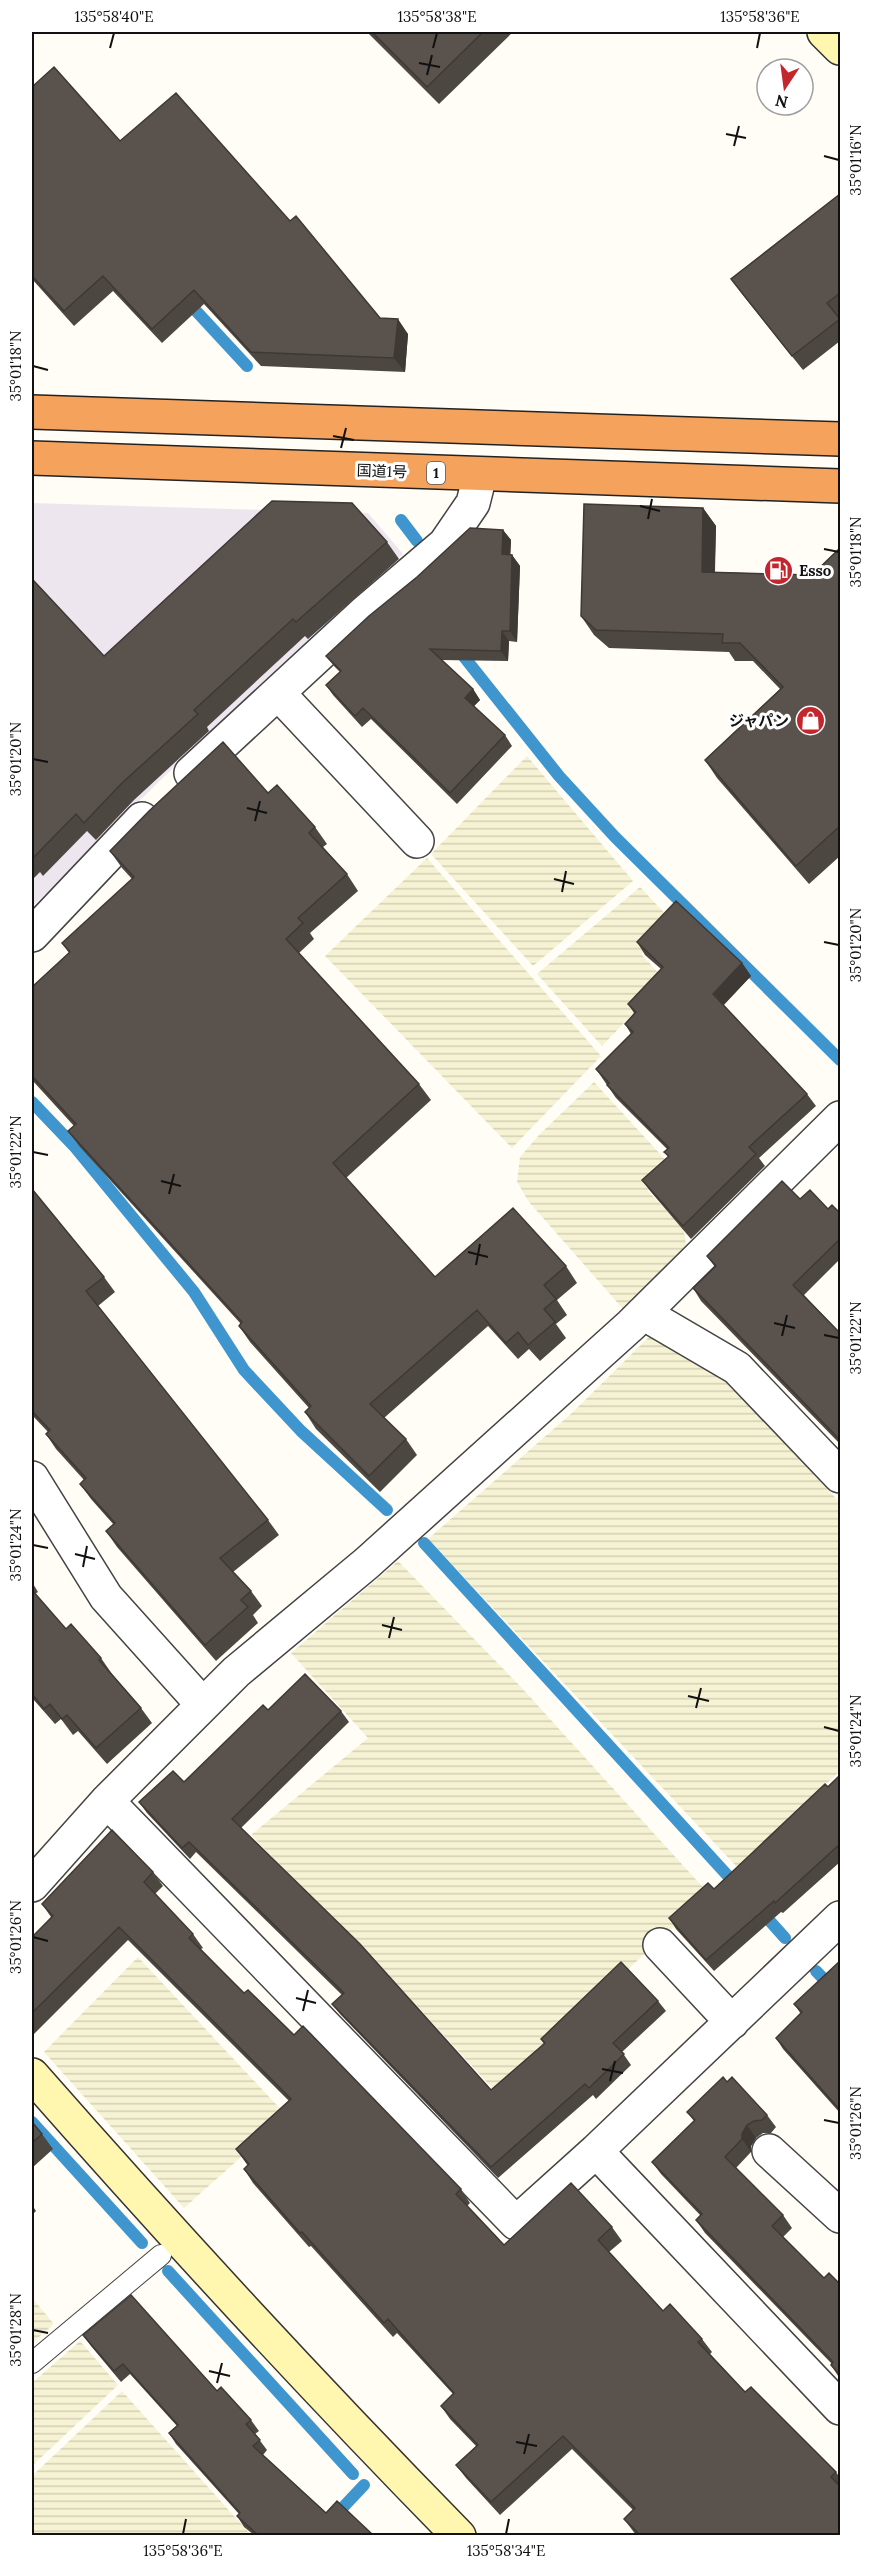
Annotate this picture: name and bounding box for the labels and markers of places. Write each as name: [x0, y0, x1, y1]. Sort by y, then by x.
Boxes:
fuel station icon: Esso: [762, 554, 794, 586]
place label: Esso: [799, 561, 832, 580]
shop icon: ジャパン: [794, 704, 826, 736]
place label: ジャパン: [729, 711, 789, 730]

